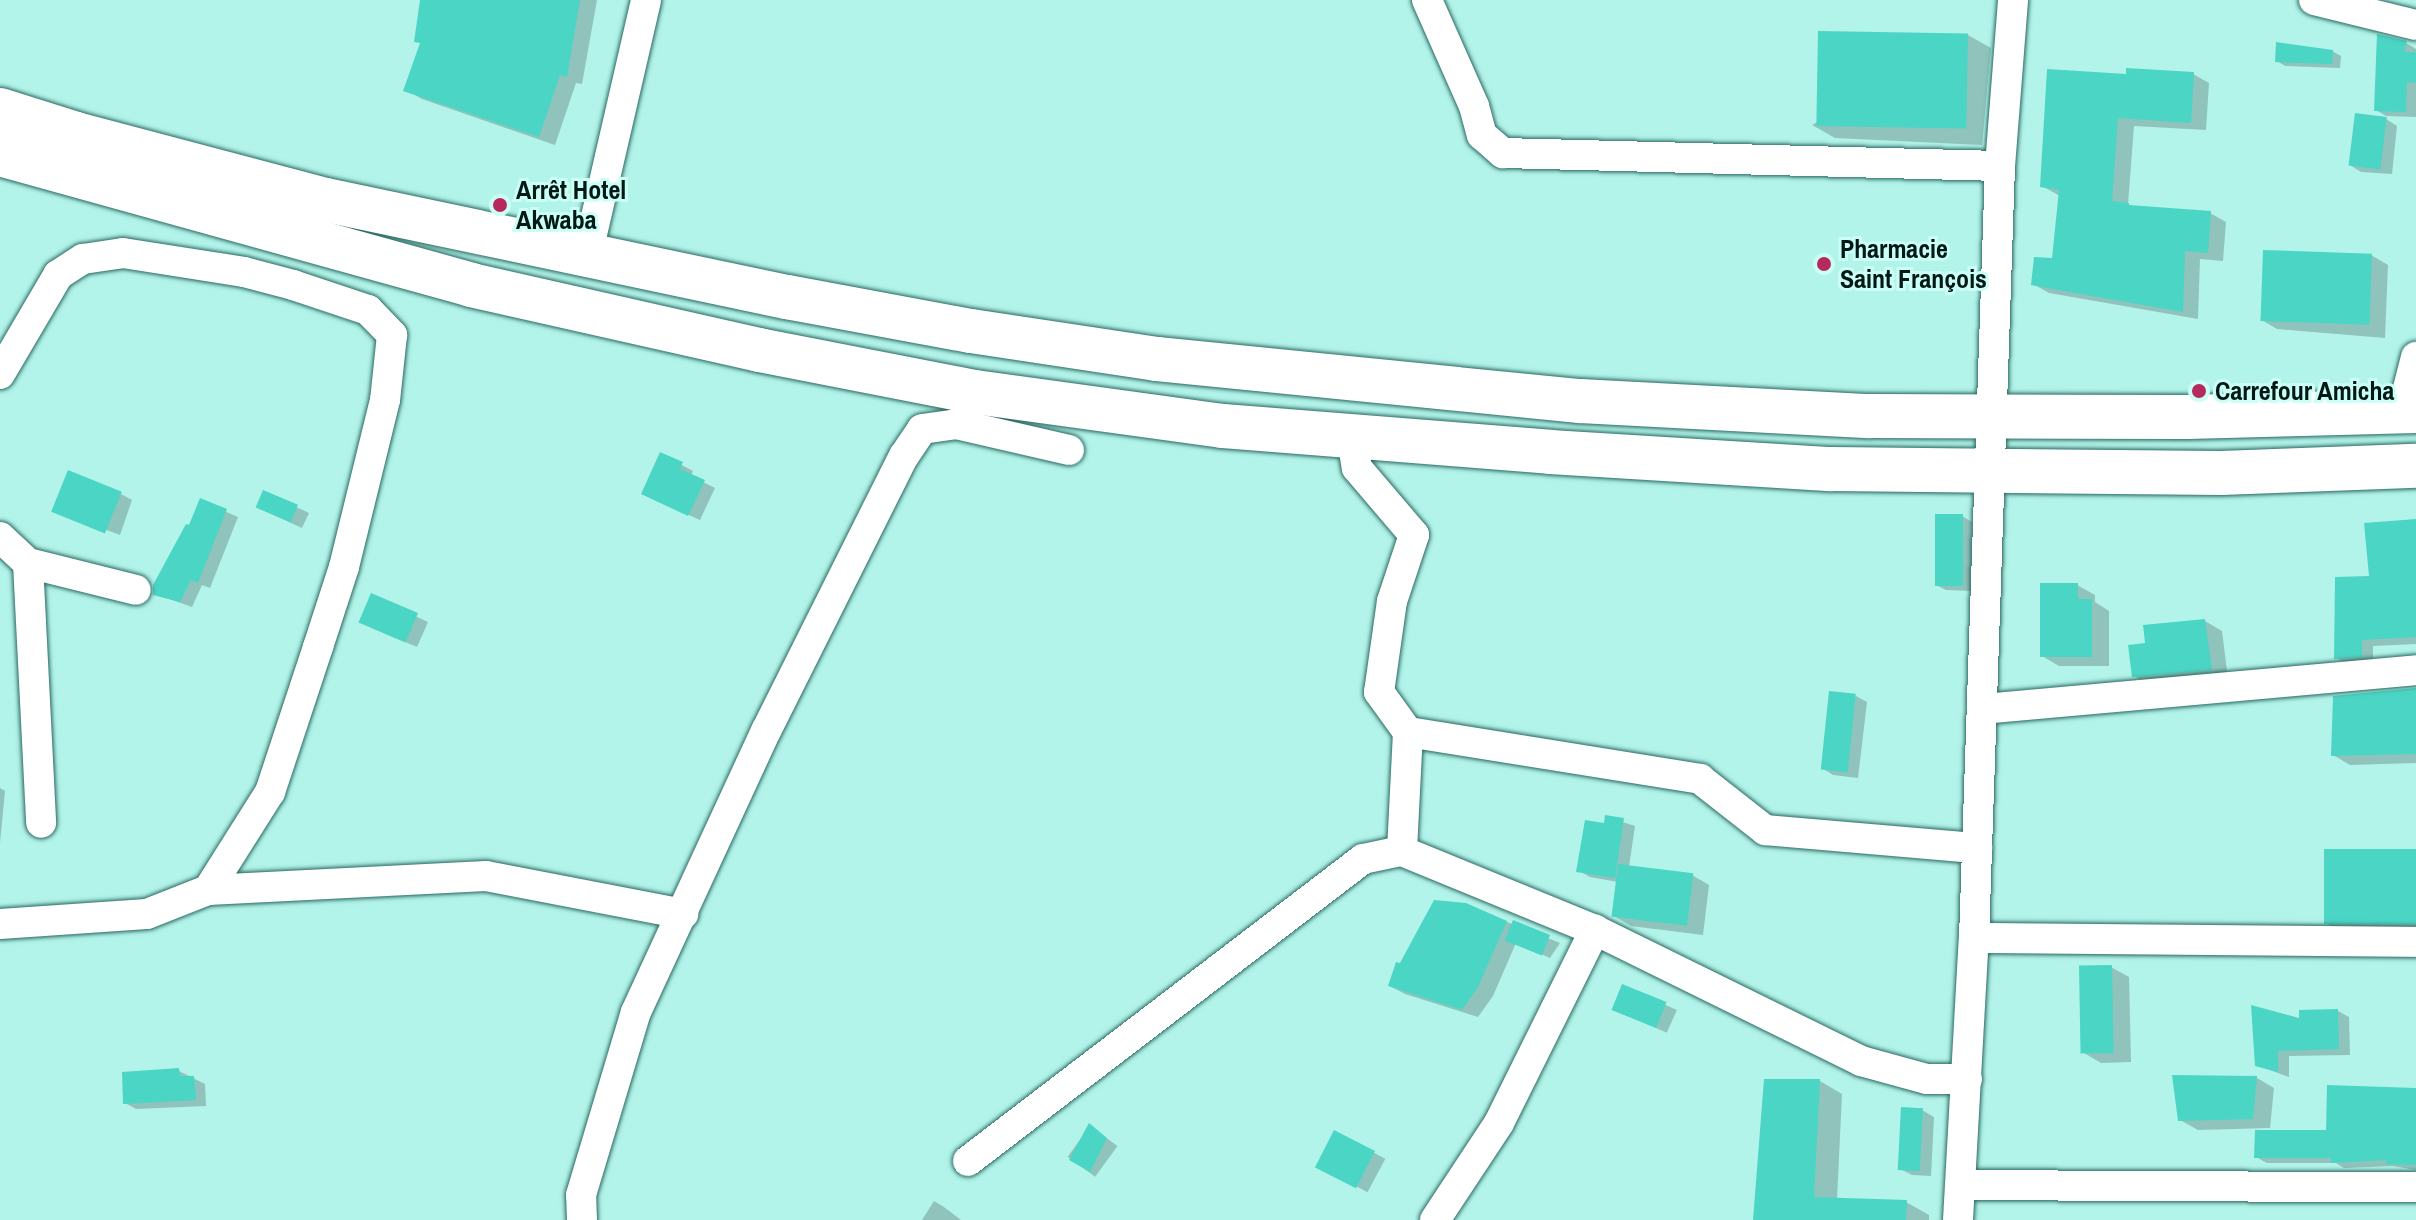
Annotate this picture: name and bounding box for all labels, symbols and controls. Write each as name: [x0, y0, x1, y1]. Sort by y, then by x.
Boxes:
place label: Arrêt Hotel Akwaba: [516, 174, 626, 236]
marker: Arrêt Hotel Akwaba: [491, 196, 509, 214]
place label: Pharmacie Saint François: [1840, 233, 1987, 294]
marker: Pharmacie Saint François: [1815, 255, 1833, 273]
place label: Carrefour Amicha: [2215, 375, 2395, 407]
marker: Carrefour Amicha: [2190, 382, 2208, 400]

